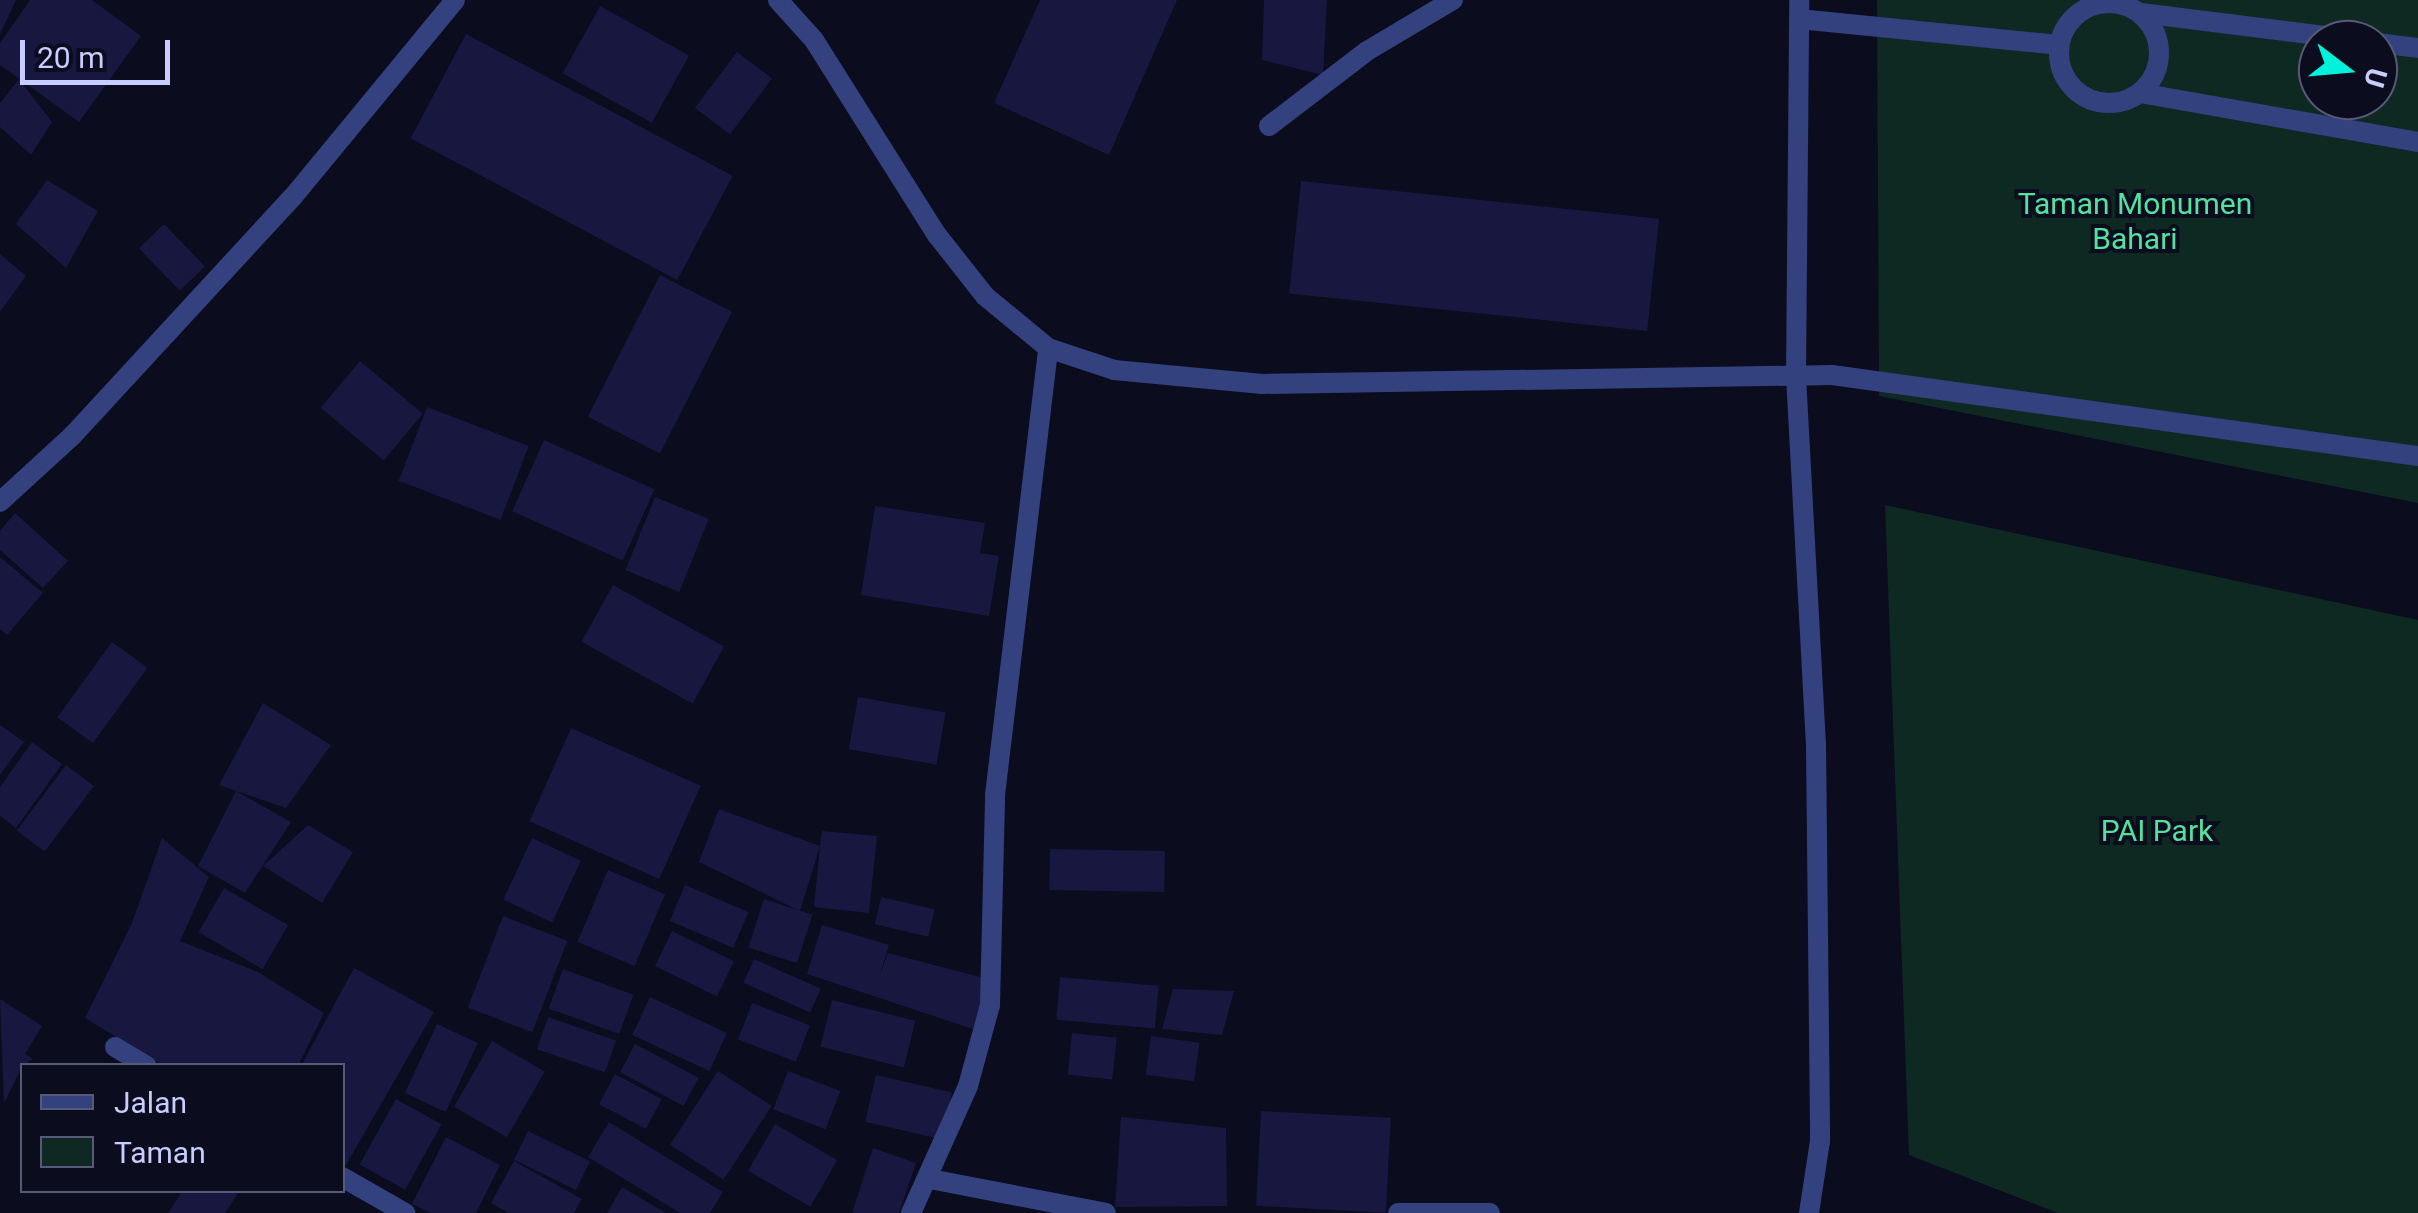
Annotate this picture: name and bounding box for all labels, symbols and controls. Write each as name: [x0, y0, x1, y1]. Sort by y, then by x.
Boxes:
scale bar: [25, 20, 175, 82]
north arrow: [2298, 20, 2398, 120]
text: 20 m: [37, 40, 104, 75]
text: U: [2357, 64, 2394, 91]
park label: Taman Monumen Bahari: [2018, 186, 2252, 256]
park label: PAI Park: [2101, 813, 2213, 849]
legend: [20, 1063, 345, 1193]
text: Jalan: [114, 1085, 187, 1120]
text: Taman: [114, 1135, 206, 1170]

